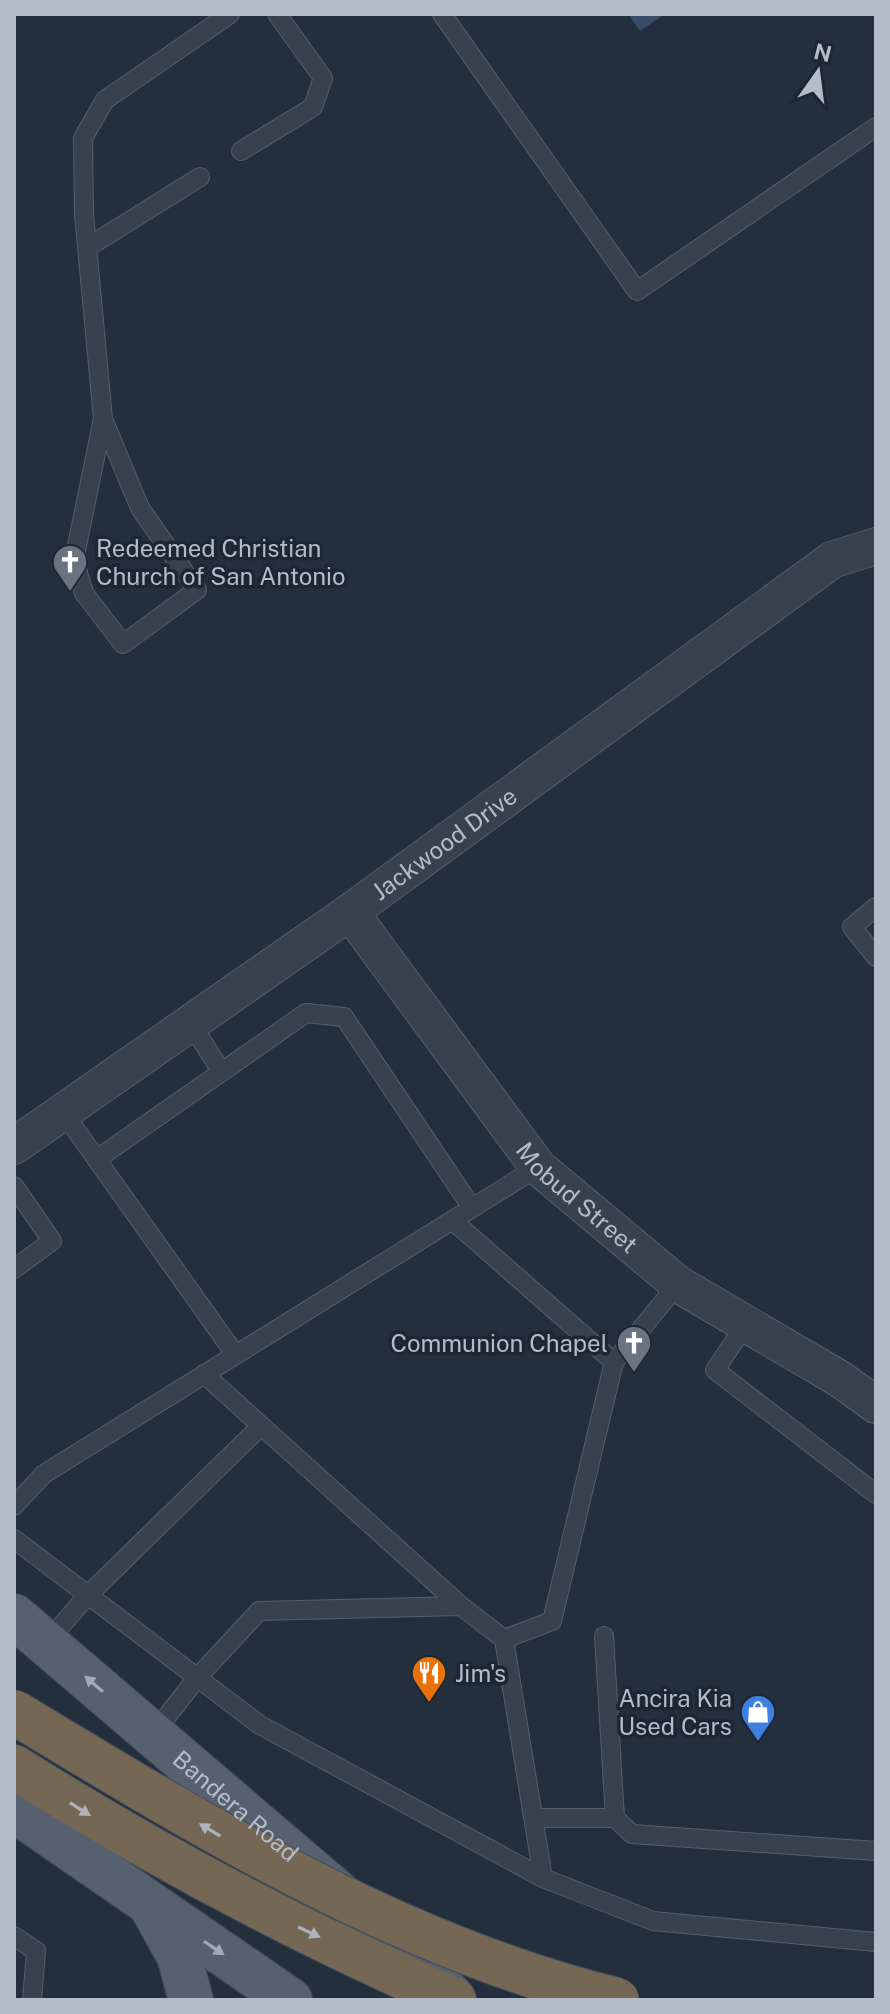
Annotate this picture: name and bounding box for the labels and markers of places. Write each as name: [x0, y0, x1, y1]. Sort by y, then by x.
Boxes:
place label: Redeemed Christian Church of San Antonio: [96, 534, 346, 590]
church icon: Redeemed Christian Church of San Antonio: [51, 543, 89, 593]
church icon: Communion Chapel: [615, 1324, 653, 1374]
place label: Communion Chapel: [391, 1329, 608, 1357]
restaurant icon: Jim's: [410, 1654, 448, 1704]
place label: Jim's: [455, 1659, 506, 1687]
place label: Ancira Kia Used Cars: [618, 1684, 732, 1740]
shop icon: Ancira Kia Used Cars: [739, 1693, 777, 1743]

